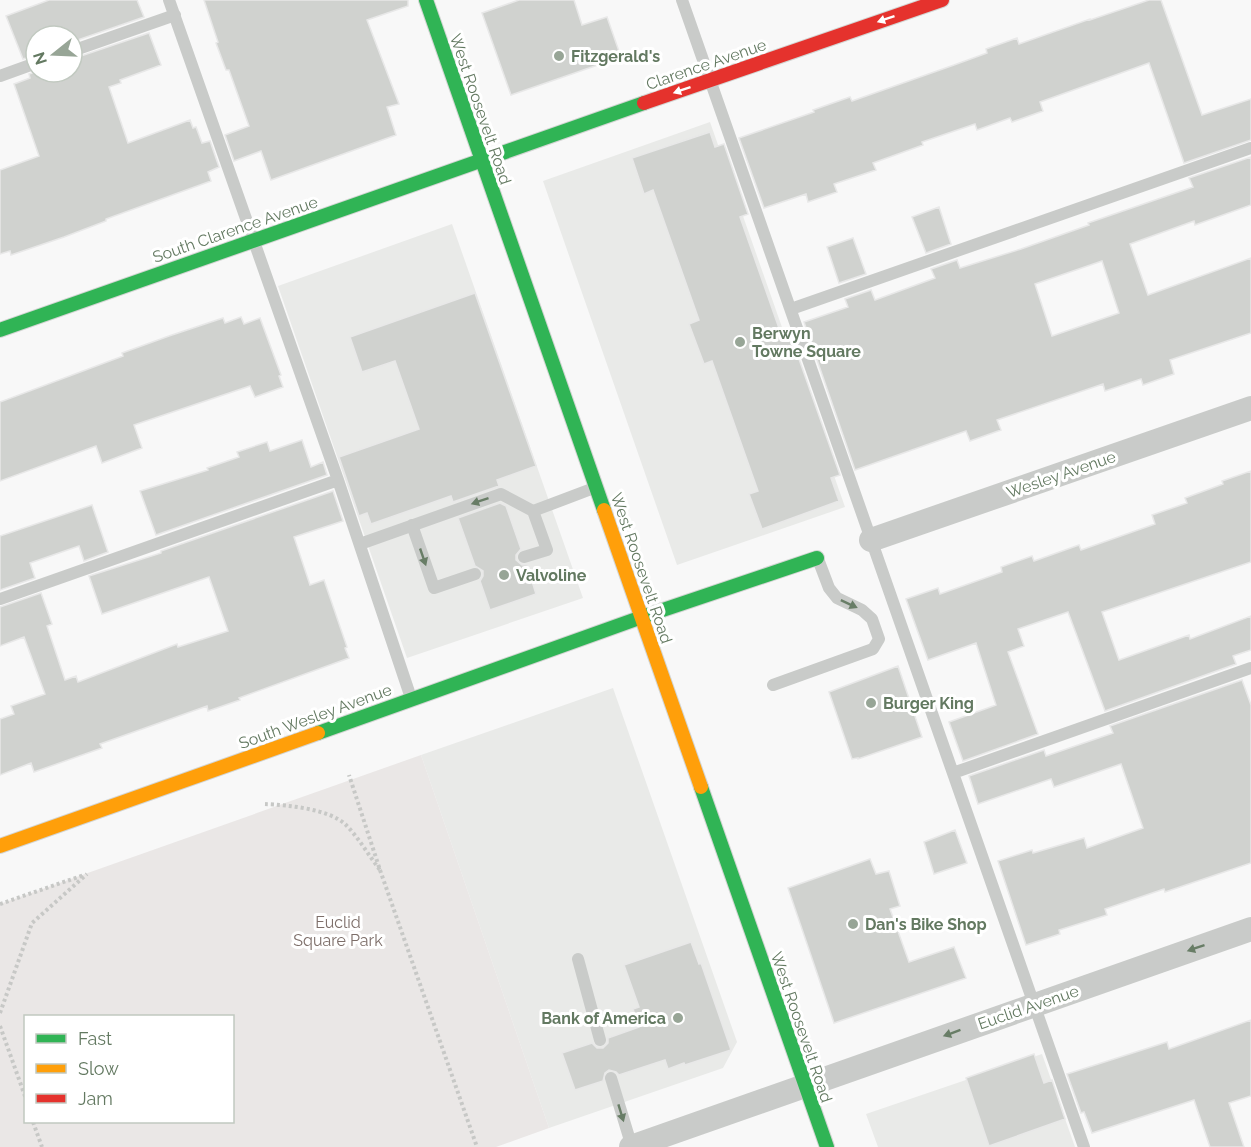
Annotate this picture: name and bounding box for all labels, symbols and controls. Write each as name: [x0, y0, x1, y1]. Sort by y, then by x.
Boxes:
one-way arrow: [877, 15, 895, 25]
north arrow: [24, 24, 84, 84]
street label: West Roosevelt Road: [446, 31, 515, 187]
street label: Clarence Avenue: [644, 35, 769, 94]
place label: Fitzgerald's: [571, 47, 660, 66]
marker: Fitzgerald's: [552, 49, 566, 63]
text: N: [29, 50, 51, 67]
one-way arrow: [673, 85, 691, 95]
street label: South Clarence Avenue: [150, 192, 320, 267]
place label: Berwyn Towne Square: [752, 324, 861, 361]
marker: Berwyn Towne Square: [733, 335, 747, 349]
street label: Wesley Avenue: [1004, 447, 1118, 502]
street label: West Roosevelt Road: [607, 490, 676, 646]
one-way arrow: [471, 497, 489, 507]
one-way arrow: [419, 548, 429, 566]
place label: Valvoline: [516, 566, 587, 585]
marker: Valvoline: [497, 568, 511, 582]
one-way arrow: [841, 599, 858, 608]
street label: South Wesley Avenue: [236, 680, 394, 753]
place label: Burger King: [883, 694, 974, 713]
marker: Burger King: [864, 696, 878, 710]
park label: Euclid Square Park: [293, 913, 383, 950]
place label: Dan's Bike Shop: [865, 915, 987, 934]
marker: Dan's Bike Shop: [846, 917, 860, 931]
one-way arrow: [1187, 943, 1205, 953]
street label: West Roosevelt Road: [767, 949, 836, 1105]
street label: Euclid Avenue: [975, 981, 1081, 1034]
place label: Bank of America: [541, 1009, 666, 1028]
marker: Bank of America: [671, 1011, 685, 1025]
legend: [24, 1015, 234, 1123]
text: Fast: [78, 1028, 112, 1049]
one-way arrow: [943, 1029, 961, 1039]
text: Slow: [78, 1058, 119, 1079]
text: Jam: [78, 1088, 113, 1109]
one-way arrow: [617, 1104, 626, 1122]

